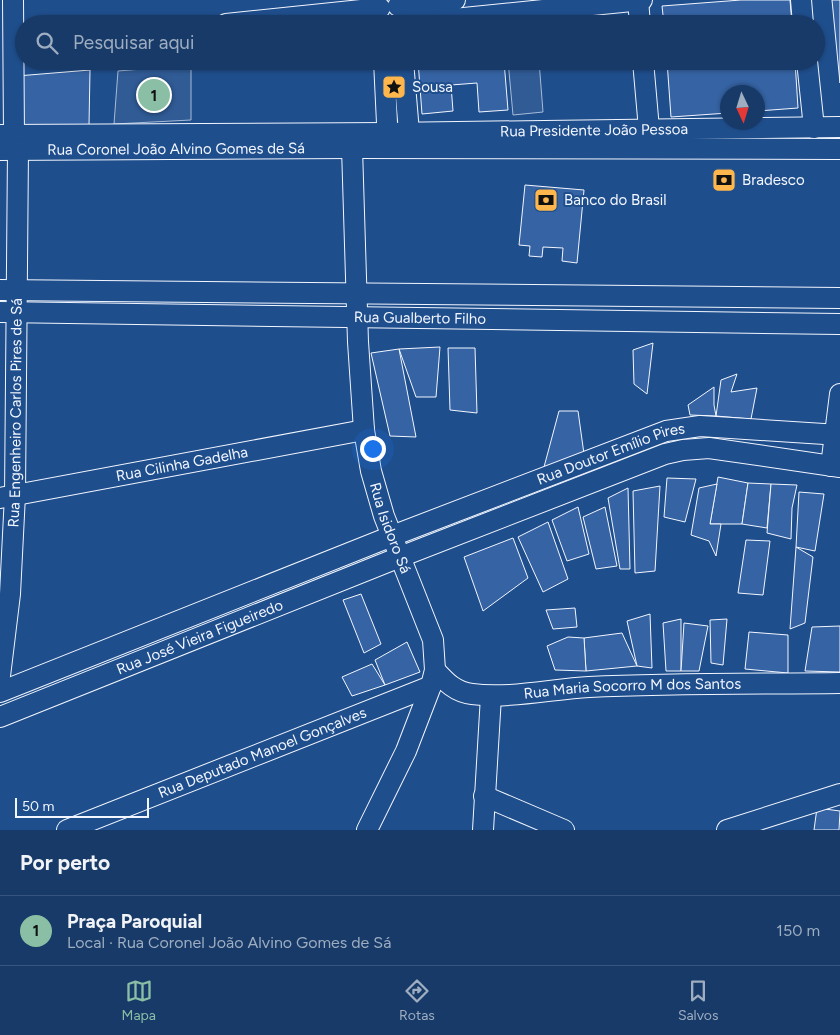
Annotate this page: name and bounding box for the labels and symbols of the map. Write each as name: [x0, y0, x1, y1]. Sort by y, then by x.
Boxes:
place icon: Sousa: [381, 74, 407, 100]
pin: 1: [138, 76, 170, 114]
place label: Sousa: [412, 78, 453, 96]
north arrow: [720, 85, 765, 130]
street label: Rua Presidente João Pessoa: [500, 120, 688, 141]
street label: Rua Coronel João Alvino Gomes de Sá: [47, 139, 305, 159]
bank icon: Bradesco: [711, 167, 737, 193]
place label: Bradesco: [742, 171, 805, 189]
bank icon: Banco do Brasil: [533, 187, 559, 213]
place label: Banco do Brasil: [564, 191, 667, 209]
street label: Rua Engenheiro Carlos Pires de Sá: [4, 298, 26, 528]
street label: Rua Gualberto Filho: [354, 308, 486, 328]
street label: Rua Doutor Emílio Pires: [534, 419, 686, 489]
your location: [360, 436, 386, 462]
street label: Rua Cilinha Gadelha: [114, 443, 249, 485]
street label: Rua Isidoro Sá: [366, 480, 415, 576]
street label: Rua José Vieira Figueiredo: [114, 596, 286, 679]
street label: Rua Maria Socorro M dos Santos: [523, 675, 741, 703]
street label: Rua Deputado Manoel Gonçalves: [156, 703, 369, 802]
scale bar: [15, 795, 149, 818]

